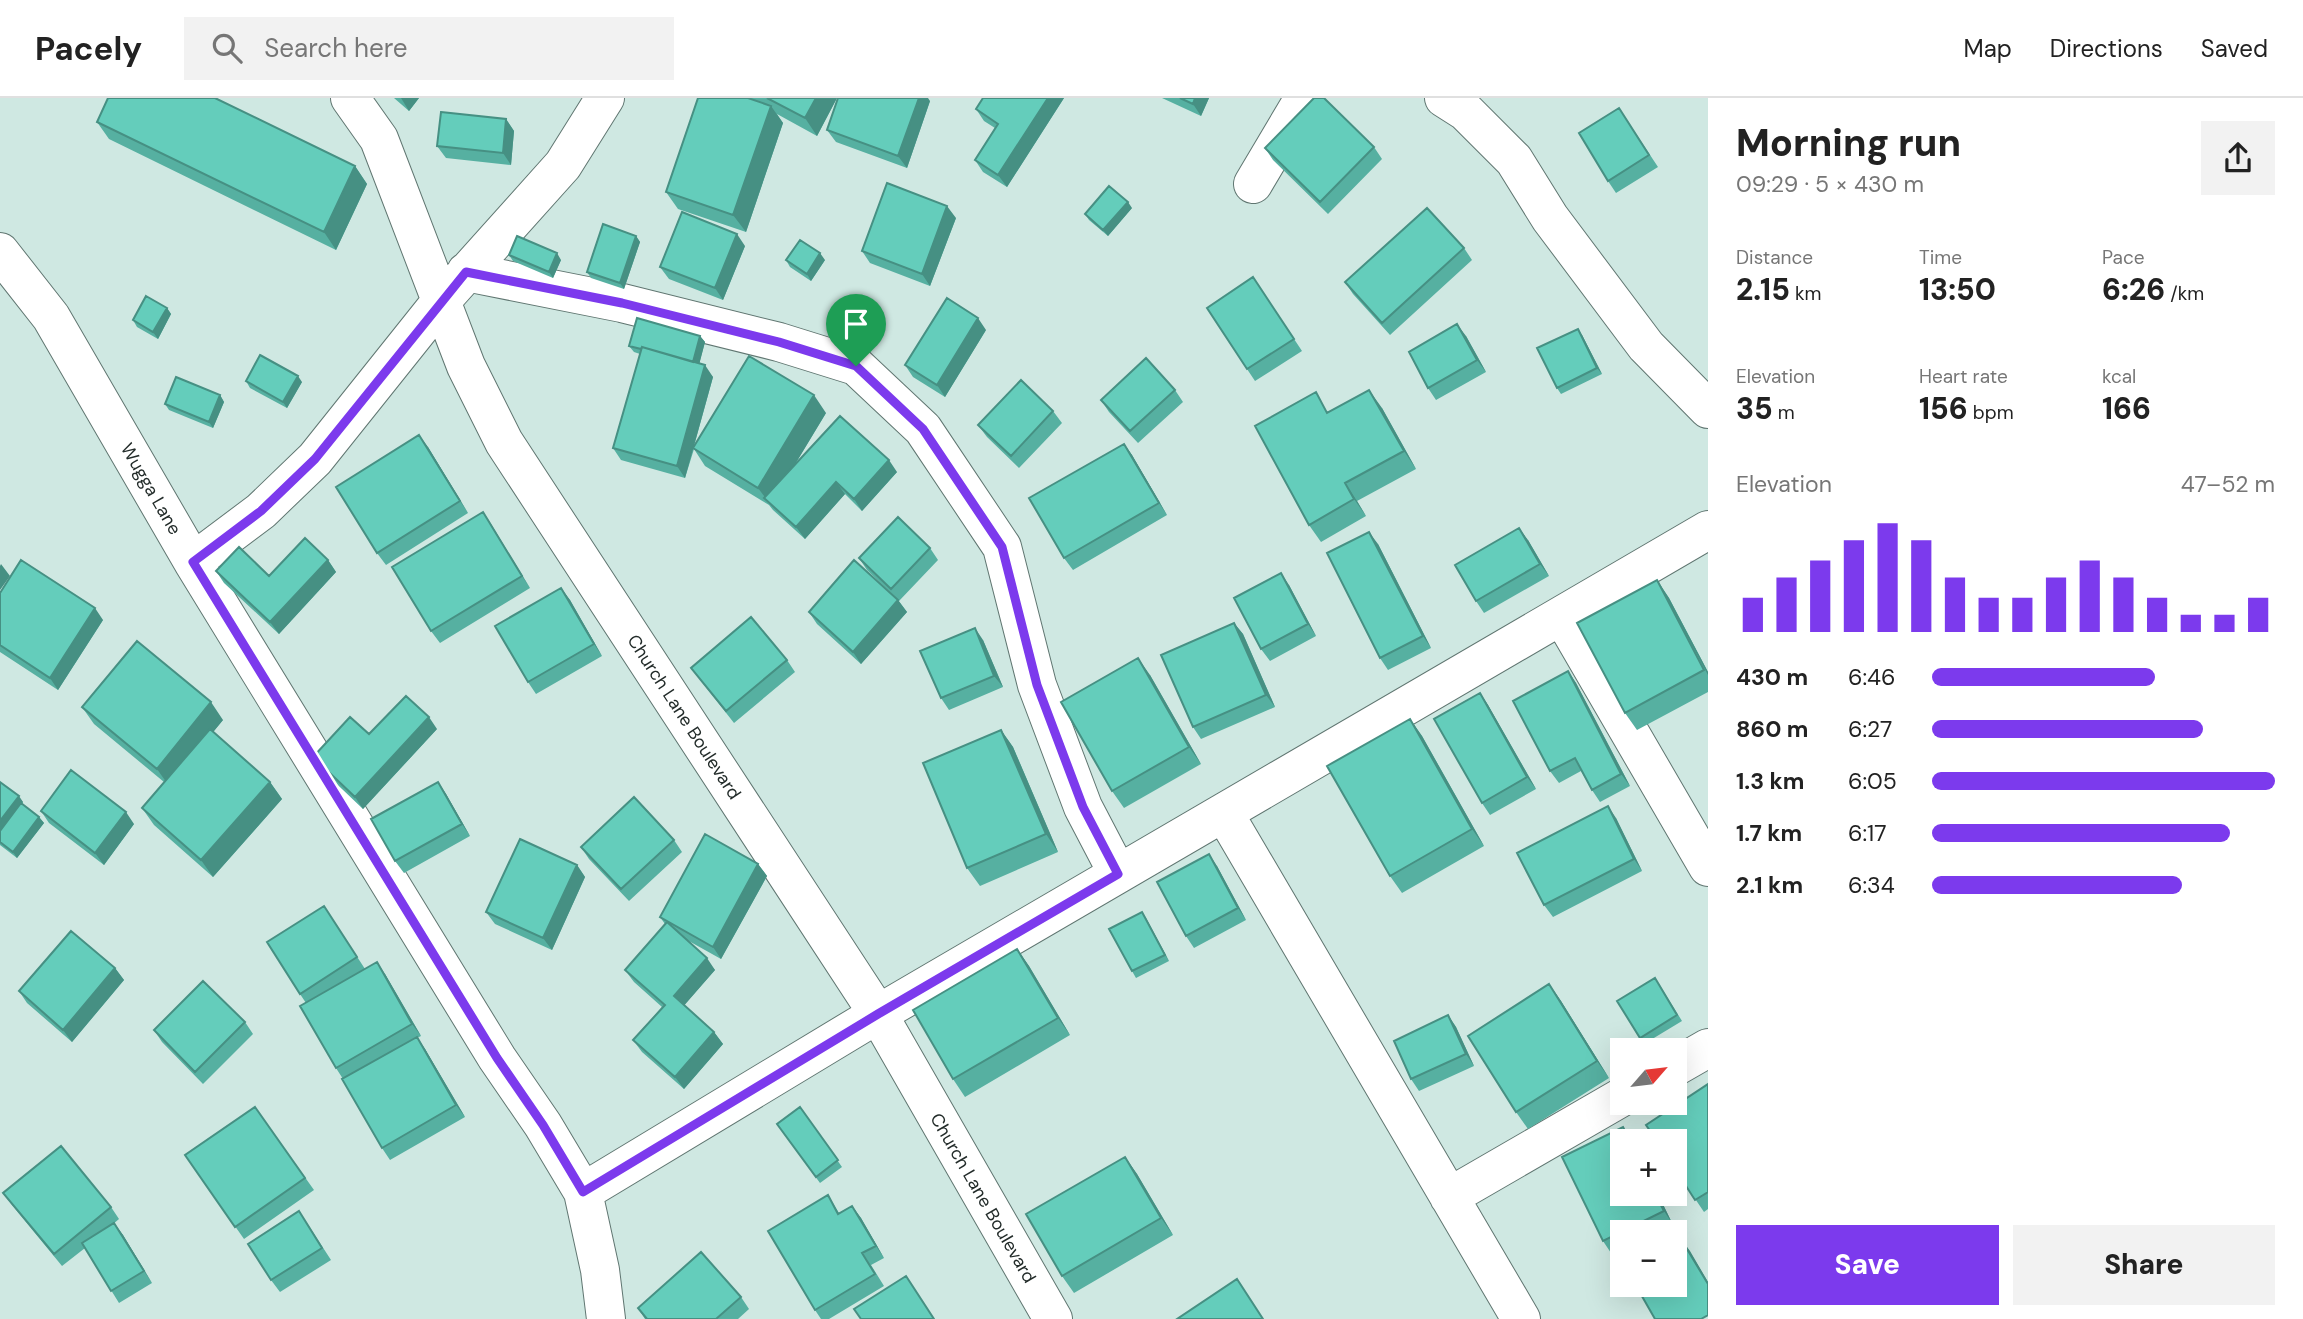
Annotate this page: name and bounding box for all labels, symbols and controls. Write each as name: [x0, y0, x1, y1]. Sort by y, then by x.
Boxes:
search box: [184, 17, 674, 80]
text: Pacely: [35, 27, 142, 70]
icon: search: [208, 29, 246, 67]
text: Search here: [264, 31, 408, 65]
text: Map: [1964, 33, 2012, 64]
text: Directions: [2050, 33, 2163, 64]
text: Saved: [2201, 33, 2268, 64]
text: Morning run: [1736, 118, 1961, 168]
button: share: [2201, 121, 2275, 195]
text: 09:29 · 5 × 430 m: [1736, 169, 1924, 199]
text: Distance: [1736, 245, 1813, 270]
text: Time: [1919, 245, 1962, 270]
text: Pace: [2102, 245, 2145, 270]
text: 2.15: [1736, 270, 1790, 309]
text: 13:50: [1919, 270, 1996, 309]
text: 6:26: [2102, 270, 2165, 309]
text: km: [1790, 281, 1821, 306]
text: /km: [2165, 281, 2204, 306]
pin: [826, 294, 886, 366]
icon: arrive: [837, 305, 875, 343]
text: Elevation: [1736, 364, 1815, 389]
text: Heart rate: [1919, 364, 2008, 389]
text: kcal: [2102, 364, 2136, 389]
text: 35: [1736, 389, 1773, 428]
text: 156: [1919, 389, 1968, 428]
text: 166: [2102, 389, 2151, 428]
text: m: [1773, 400, 1795, 425]
text: bpm: [1968, 400, 2014, 425]
street label: Wugga Lane: [115, 439, 187, 539]
text: Elevation: [1736, 469, 1832, 499]
text: 47–52 m: [2181, 469, 2275, 499]
street label: Church Lane Boulevard: [622, 630, 746, 804]
text: 430 m: [1736, 662, 1808, 692]
text: 6:46: [1848, 662, 1896, 692]
text: 860 m: [1736, 714, 1808, 744]
text: 6:27: [1848, 714, 1892, 744]
text: 1.3 km: [1736, 766, 1804, 796]
text: 6:05: [1848, 766, 1897, 796]
text: 1.7 km: [1736, 818, 1802, 848]
text: 6:17: [1848, 818, 1887, 848]
text: 2.1 km: [1736, 870, 1803, 900]
text: 6:34: [1848, 870, 1895, 900]
north arrow: [1610, 1038, 1687, 1115]
map controls: [1610, 1038, 1687, 1297]
street label: Church Lane Boulevard: [925, 1109, 1041, 1287]
button: +: [1610, 1129, 1687, 1206]
button: −: [1610, 1220, 1687, 1297]
button: Save: [1736, 1225, 1999, 1305]
button: Share: [2013, 1225, 2275, 1305]

